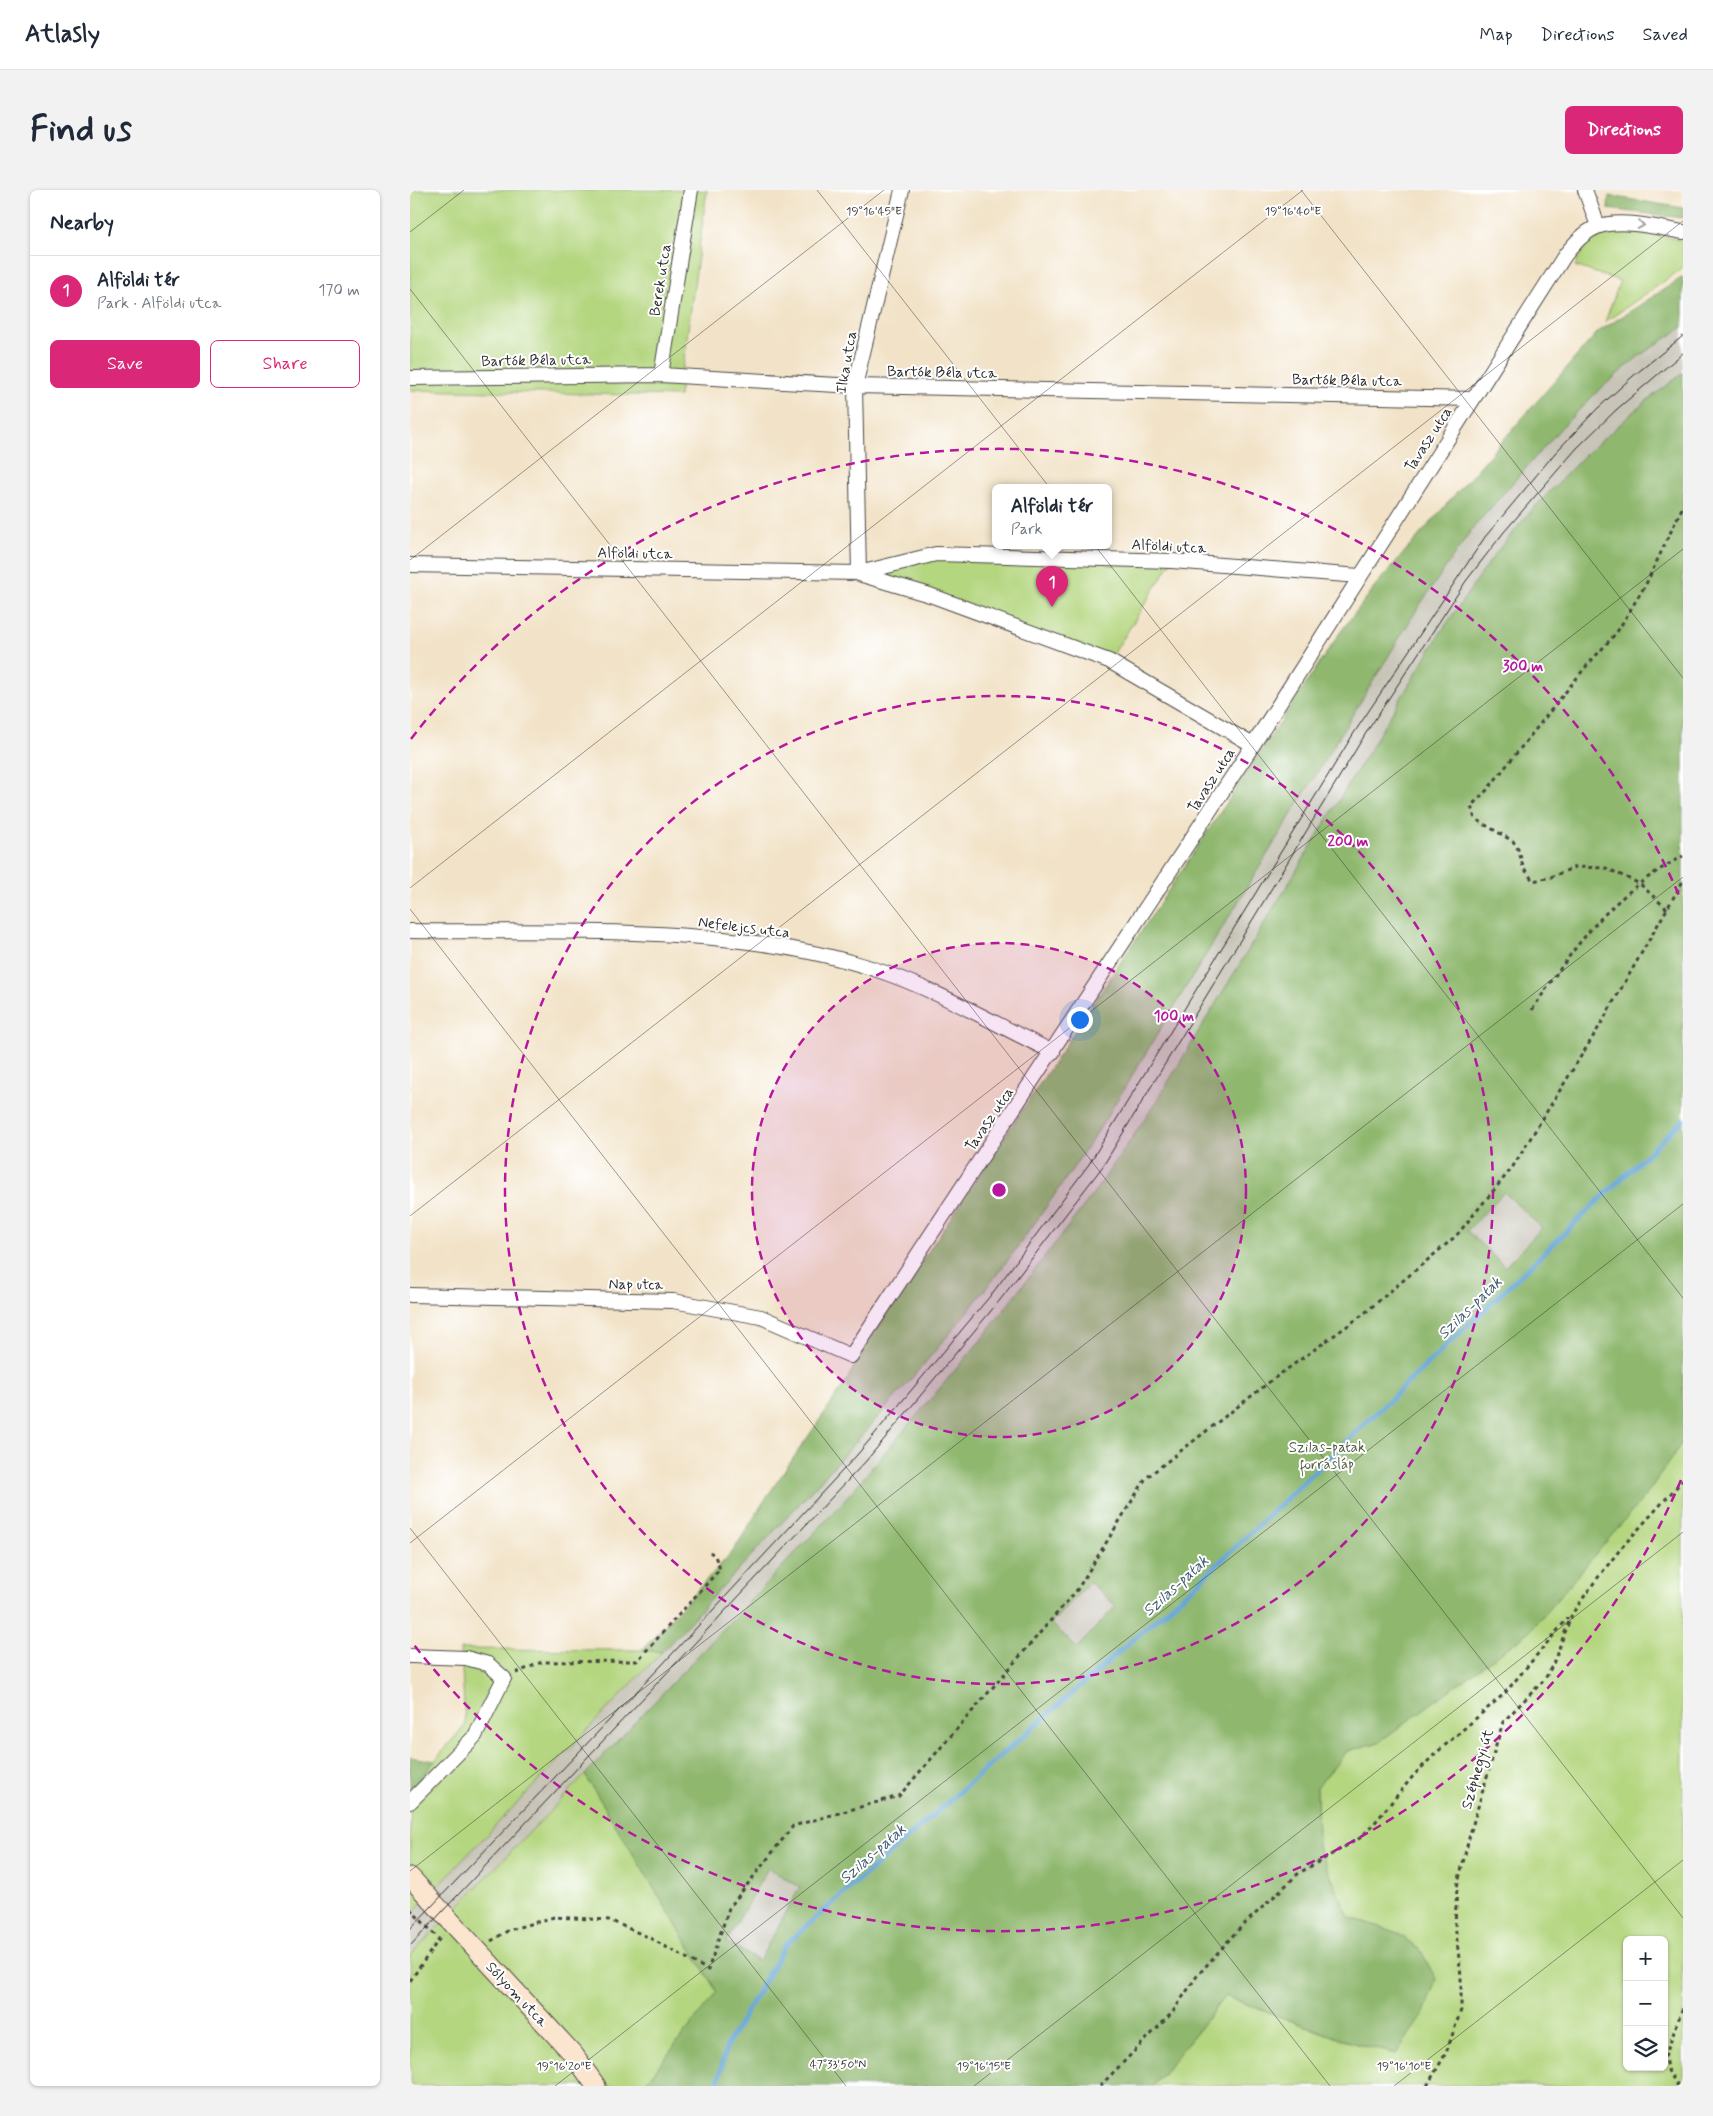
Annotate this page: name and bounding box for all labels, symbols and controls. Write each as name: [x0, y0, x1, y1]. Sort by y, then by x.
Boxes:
text: Atlasly: [25, 19, 100, 50]
text: Map: [1480, 23, 1513, 47]
text: Directions: [1541, 23, 1615, 47]
text: Saved: [1643, 23, 1688, 47]
button: Directions: [1565, 106, 1683, 154]
text: Find us: [30, 107, 132, 153]
text: 19°16'45"E: [846, 204, 902, 220]
text: 19°16'40"E: [1265, 204, 1321, 220]
text: Nearby: [50, 209, 114, 237]
one-way arrow: [1637, 219, 1645, 230]
street label: Berek utca: [645, 242, 677, 318]
text: Alföldi tér: [97, 268, 180, 293]
text: 1: [62, 280, 70, 301]
text: 170 m: [318, 280, 360, 301]
text: Park · Alföldi utca: [97, 293, 221, 314]
street label: Ilka utca: [832, 329, 862, 395]
button: Save: [50, 340, 200, 388]
button: Share: [210, 340, 360, 388]
street label: Bartók Béla utca: [481, 350, 592, 372]
street label: Bartók Béla utca: [887, 362, 998, 384]
street label: Bartók Béla utca: [1292, 370, 1403, 392]
street label: Tavasz utca: [1400, 403, 1457, 476]
popup: [992, 484, 1112, 549]
text: Alföldi tér: [1011, 494, 1093, 519]
text: Park: [1011, 519, 1042, 540]
street label: Alföldi utca: [1131, 535, 1208, 559]
street label: Alföldi utca: [597, 543, 674, 565]
pin: 1: [1036, 566, 1068, 607]
text: 300 m: [1503, 657, 1543, 677]
street label: Tavasz utca: [1183, 744, 1240, 817]
text: 200 m: [1328, 832, 1369, 852]
street label: Nefelejcs utca: [697, 912, 791, 944]
your location: [1067, 1007, 1093, 1033]
text: 100 m: [1154, 1007, 1194, 1027]
street label: Tavasz utca: [961, 1083, 1019, 1156]
centre of rings: [990, 1181, 1008, 1199]
water label: Szilas-patak: [1433, 1272, 1507, 1344]
street label: Nap utca: [608, 1275, 665, 1295]
park label: Szilas-patak forrásláp: [1289, 1438, 1365, 1477]
water label: Szilas-patak: [1139, 1551, 1213, 1621]
street label: Széphegyi út: [1457, 1727, 1500, 1812]
water label: Szilas-patak: [835, 1819, 911, 1889]
map controls: [1623, 1936, 1668, 2071]
button: +: [1623, 1936, 1668, 1981]
street label: Sólyom utca: [481, 1958, 552, 2032]
button: −: [1623, 1981, 1668, 2026]
button: layers: [1623, 2026, 1668, 2071]
text: 47°33'50"N: [810, 2057, 866, 2073]
text: 19°16'20"E: [536, 2059, 592, 2075]
text: 19°16'15"E: [957, 2059, 1011, 2075]
text: 19°16'10"E: [1377, 2059, 1431, 2075]

